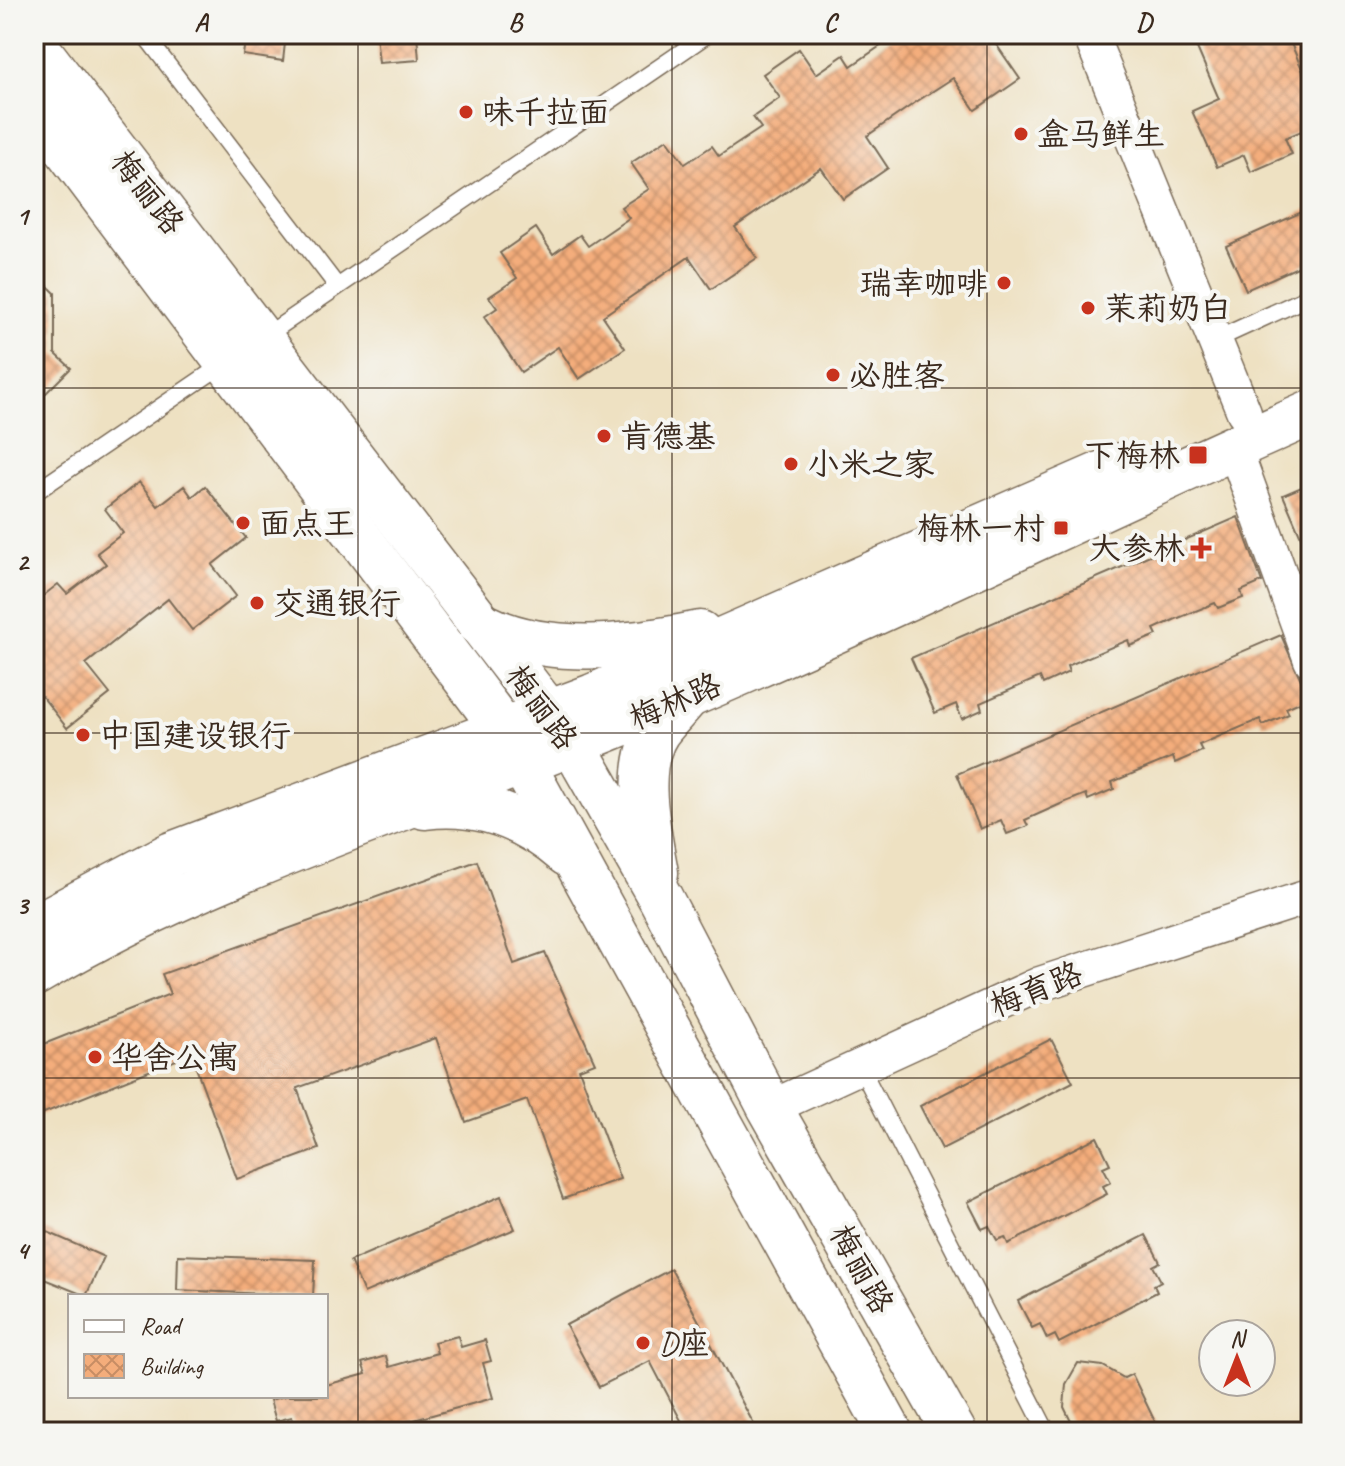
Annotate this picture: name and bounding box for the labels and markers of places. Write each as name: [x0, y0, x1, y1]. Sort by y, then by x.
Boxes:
place label: 味千拉面: [482, 92, 610, 133]
marker: 味千拉面: [457, 103, 475, 121]
place label: 盒马鲜生: [1037, 114, 1165, 155]
marker: 盒马鲜生: [1012, 125, 1030, 143]
place label: 瑞幸咖啡: [860, 263, 988, 304]
marker: 瑞幸咖啡: [995, 274, 1013, 292]
place label: 茉莉奶白: [1104, 288, 1232, 329]
marker: 茉莉奶白: [1079, 299, 1097, 317]
place label: 必胜客: [849, 355, 945, 396]
marker: 必胜客: [824, 366, 842, 384]
place label: 肯德基: [620, 416, 716, 457]
marker: 肯德基: [595, 427, 613, 445]
place label: 下梅林: [1084, 435, 1180, 476]
place label: 小米之家: [807, 444, 935, 485]
marker: 下梅林: [1187, 444, 1209, 466]
marker: 小米之家: [782, 455, 800, 473]
place label: 面点王: [259, 503, 355, 544]
place label: 梅林一村: [917, 508, 1045, 549]
marker: 面点王: [234, 514, 252, 532]
marker: 梅林一村: [1052, 519, 1070, 537]
place label: 大参林: [1089, 528, 1185, 569]
marker: 大参林: [1192, 539, 1210, 557]
place label: 交通银行: [273, 583, 401, 624]
marker: 交通银行: [248, 594, 266, 612]
place label: 中国建设银行: [99, 715, 291, 756]
marker: 中国建设银行: [74, 726, 92, 744]
place label: 华舍公寓: [111, 1037, 239, 1078]
marker: 华舍公寓: [86, 1048, 104, 1066]
place label: D座: [659, 1323, 710, 1364]
marker: D座: [634, 1334, 652, 1352]

